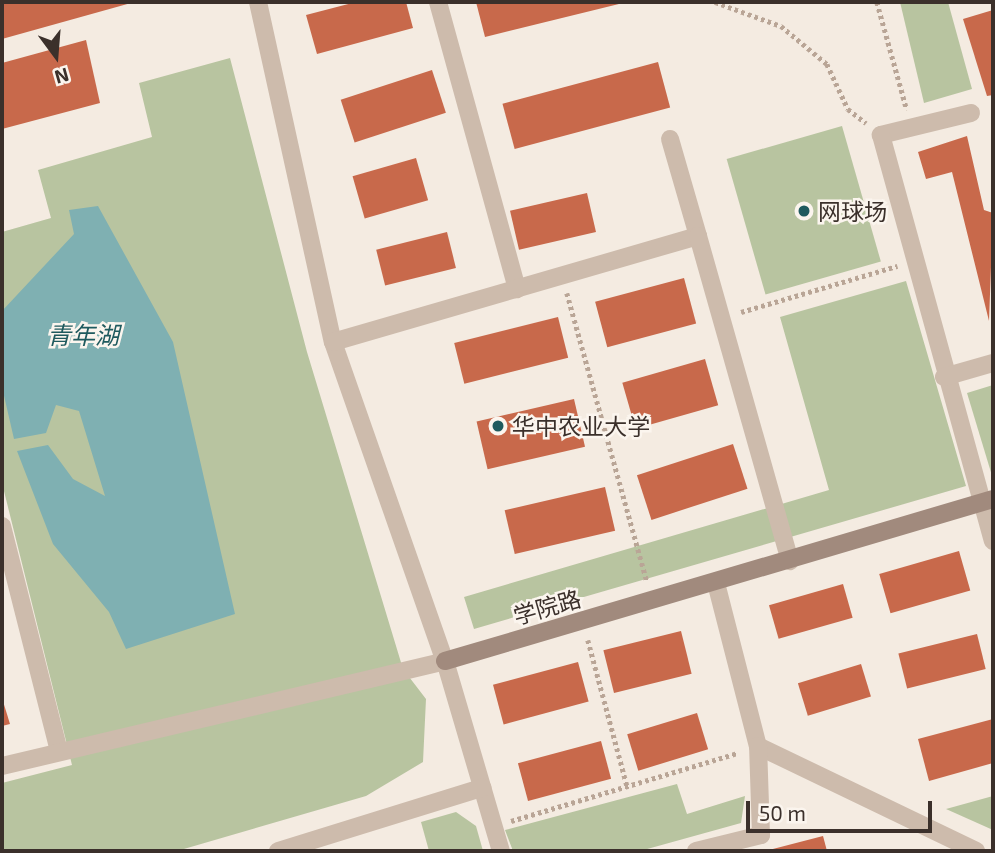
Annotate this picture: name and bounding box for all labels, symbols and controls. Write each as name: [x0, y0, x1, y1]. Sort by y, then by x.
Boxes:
north arrow: [21, 21, 91, 91]
text: N: [52, 64, 72, 90]
place label: 网球场: [818, 197, 887, 225]
marker: 网球场: [796, 203, 812, 219]
water label: 青年湖: [47, 321, 119, 349]
place label: 华中农业大学: [512, 412, 650, 440]
marker: 华中农业大学: [490, 418, 506, 434]
street label: 学院路: [510, 584, 584, 630]
scale bar: [750, 786, 936, 830]
text: 50 m: [759, 800, 806, 825]

